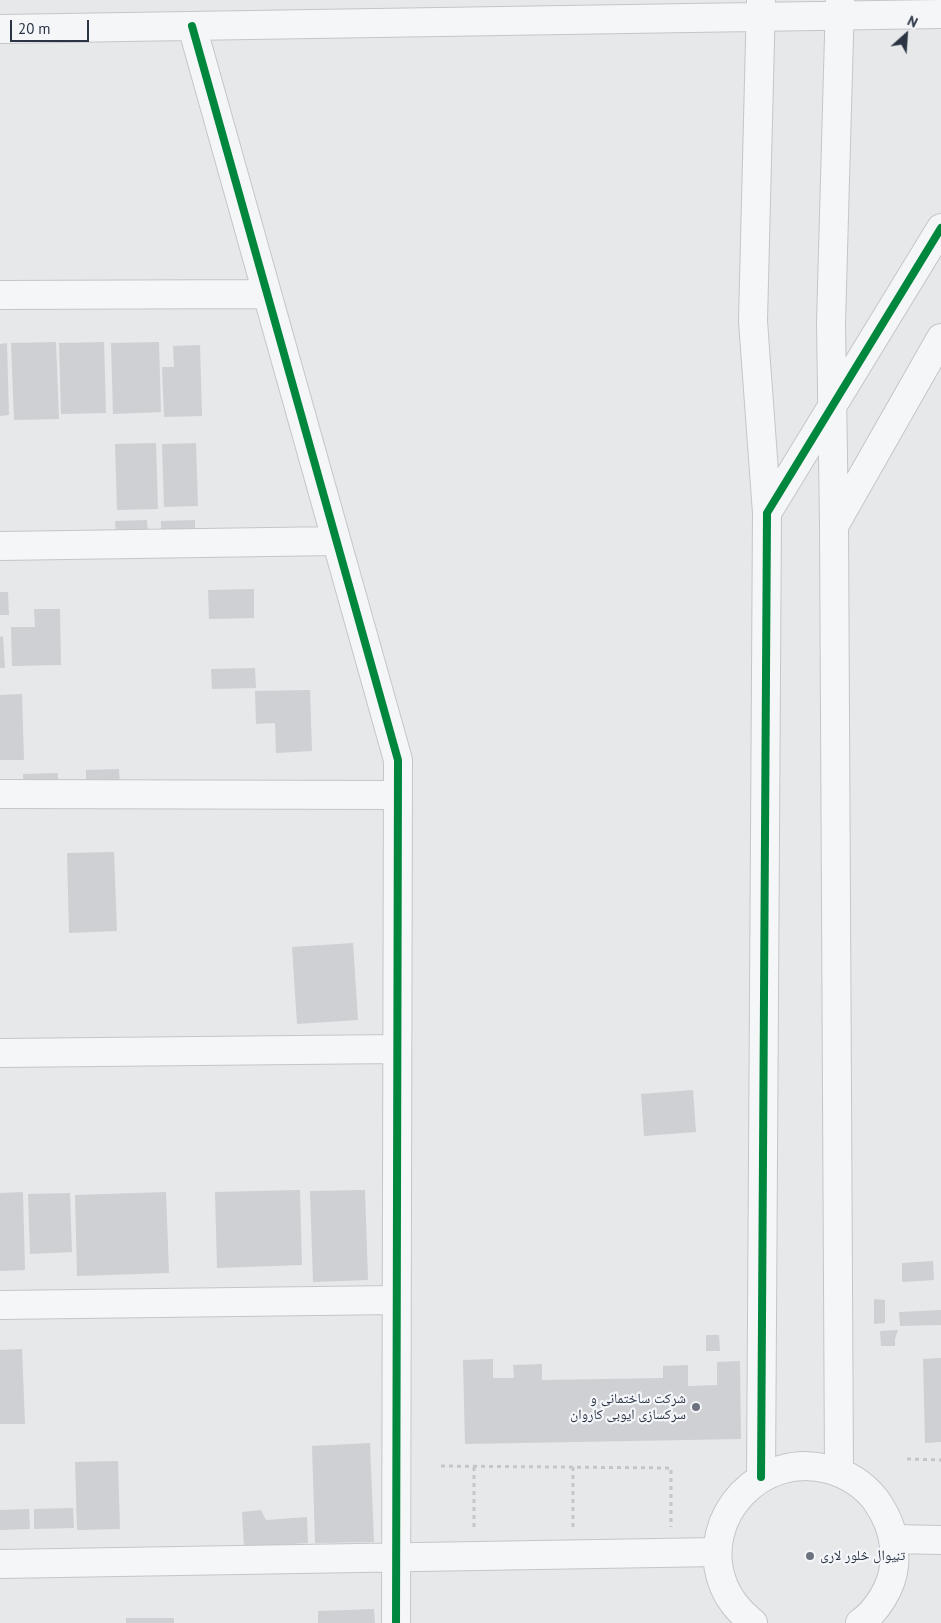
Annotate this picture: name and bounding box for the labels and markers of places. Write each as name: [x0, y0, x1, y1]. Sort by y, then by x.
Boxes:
place label: شرکت ساختمانی و سرکسازی ایوبی کاروان: [570, 1391, 686, 1424]
marker: شرکت ساختمانی و سرکسازی ایوبی کاروان: [690, 1401, 702, 1413]
place label: تڼیوال څلور لاری: [820, 1548, 905, 1564]
marker: تڼیوال څلور لاری: [804, 1550, 816, 1562]

